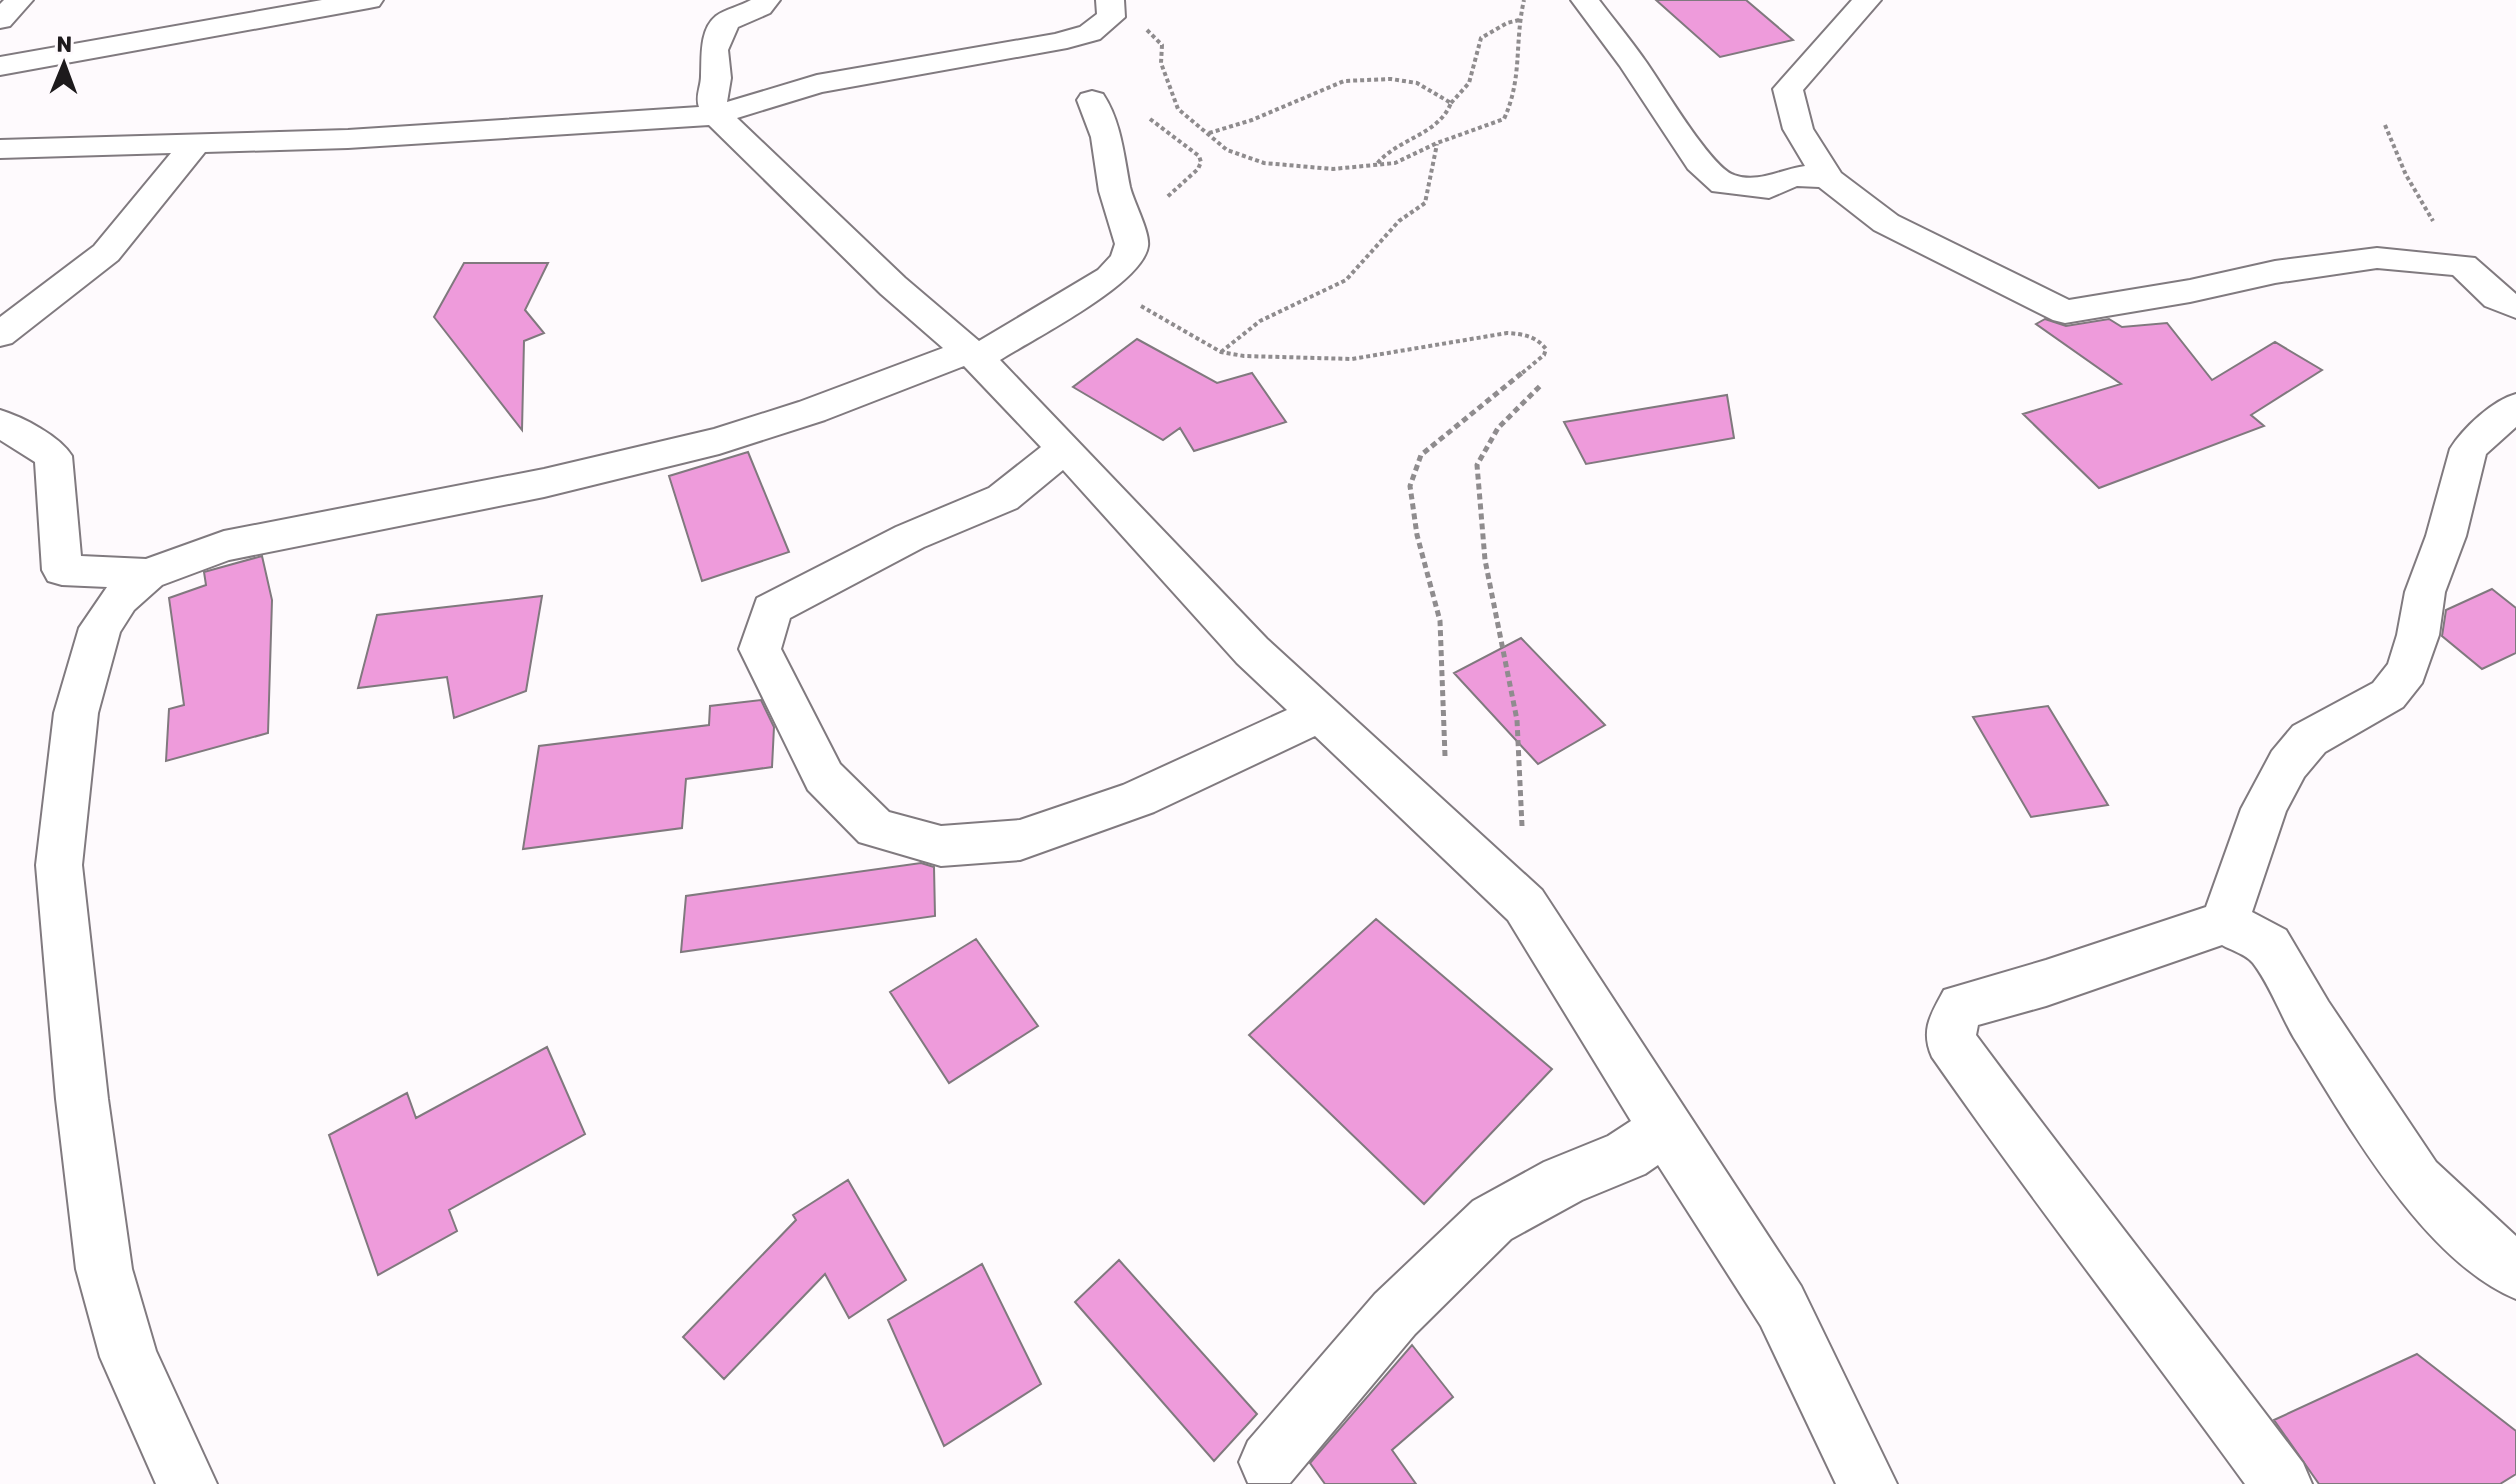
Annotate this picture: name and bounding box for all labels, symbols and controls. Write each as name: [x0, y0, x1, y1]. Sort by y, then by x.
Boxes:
north arrow: [24, 24, 104, 104]
text: N: [56, 31, 72, 58]

